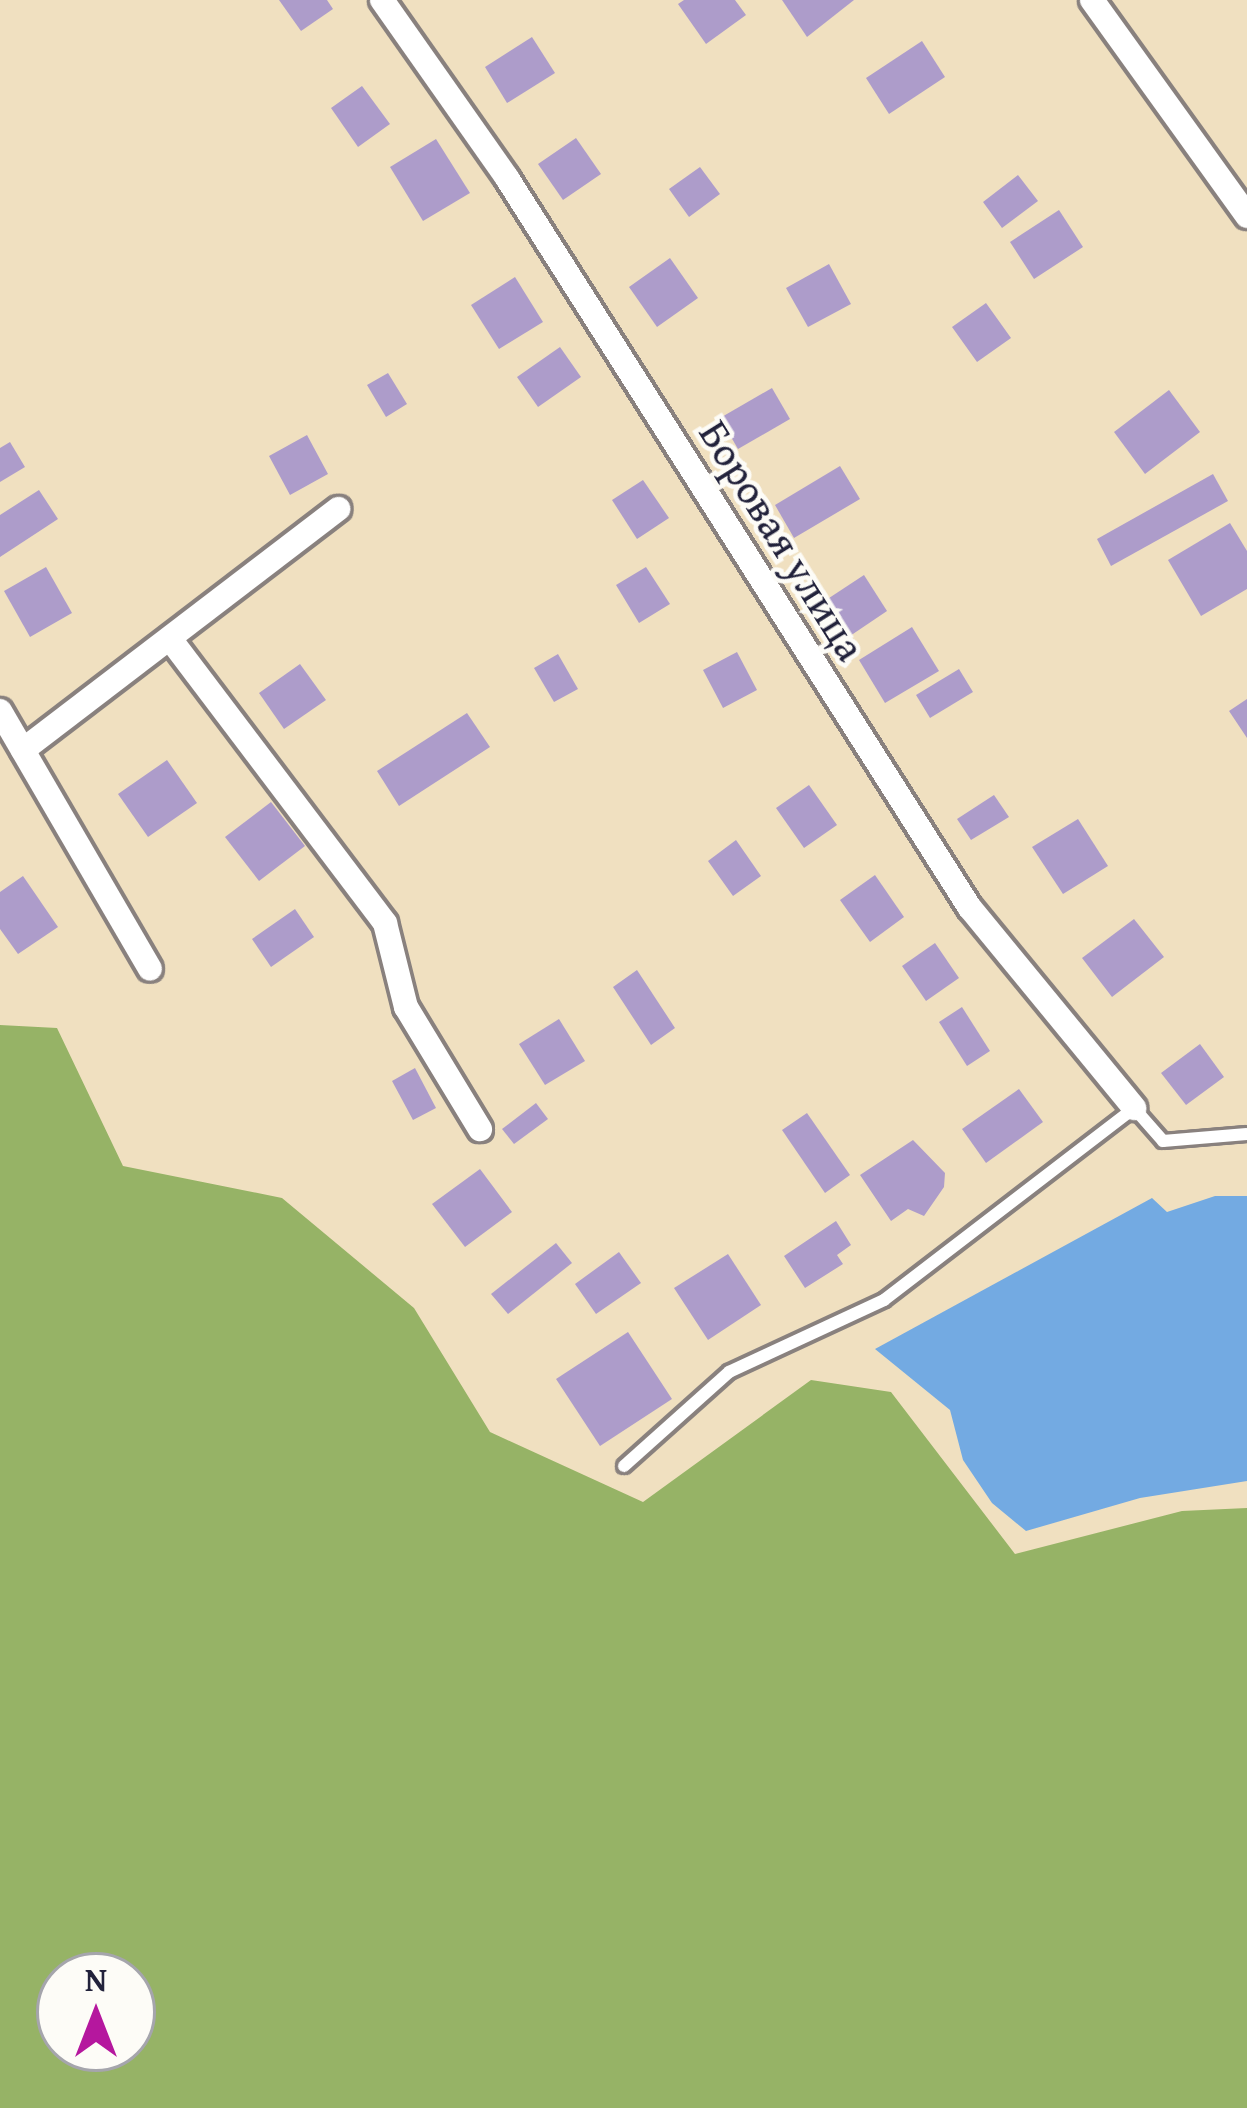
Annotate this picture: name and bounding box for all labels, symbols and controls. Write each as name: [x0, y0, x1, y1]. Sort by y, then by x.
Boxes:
street label: Боровая улица: [689, 411, 877, 669]
north arrow: [36, 1952, 156, 2072]
text: N: [85, 1955, 107, 2003]

